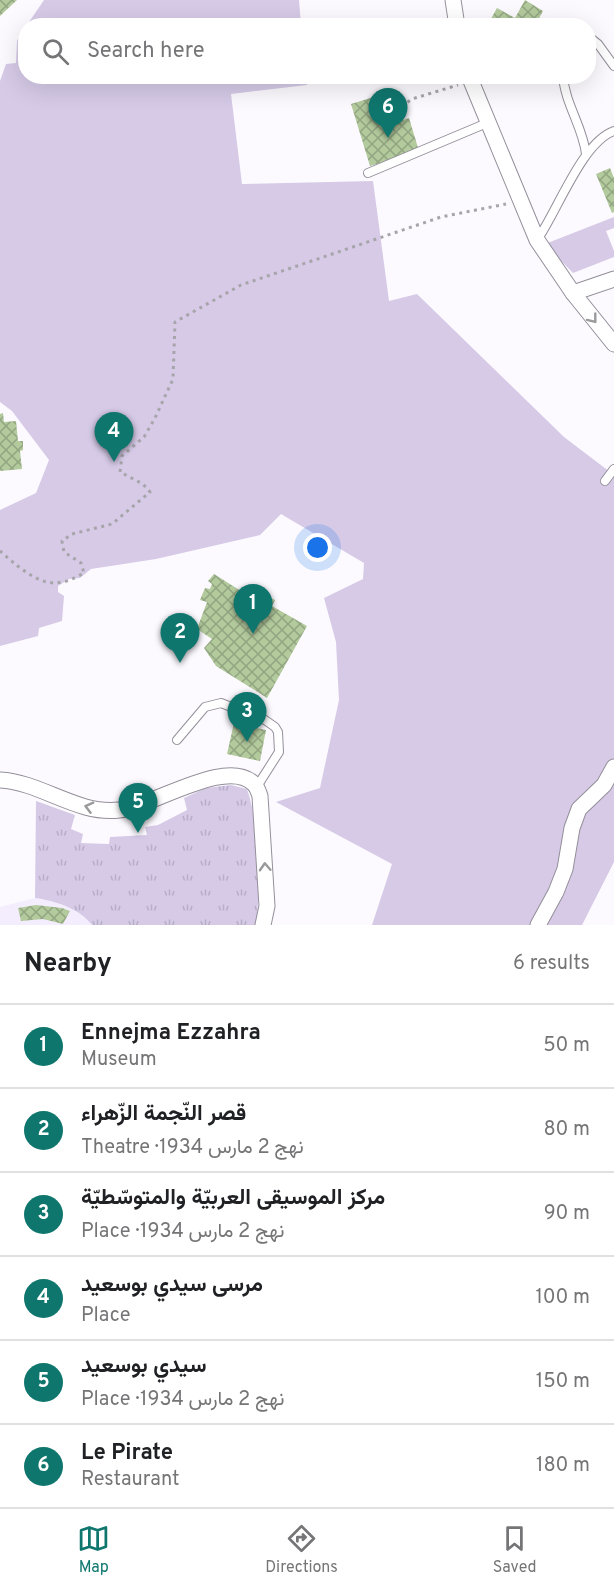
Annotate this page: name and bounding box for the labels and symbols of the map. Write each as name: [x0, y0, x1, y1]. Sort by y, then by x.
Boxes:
pin: 6: [368, 88, 408, 138]
one-way arrow: [586, 312, 597, 323]
pin: 4: [94, 412, 134, 462]
your location: [303, 533, 332, 562]
pin: 1: [234, 584, 272, 634]
pin: 2: [160, 614, 200, 663]
pin: 3: [228, 692, 266, 742]
pin: 5: [118, 784, 158, 833]
one-way arrow: [84, 802, 95, 814]
one-way arrow: [258, 862, 271, 871]

